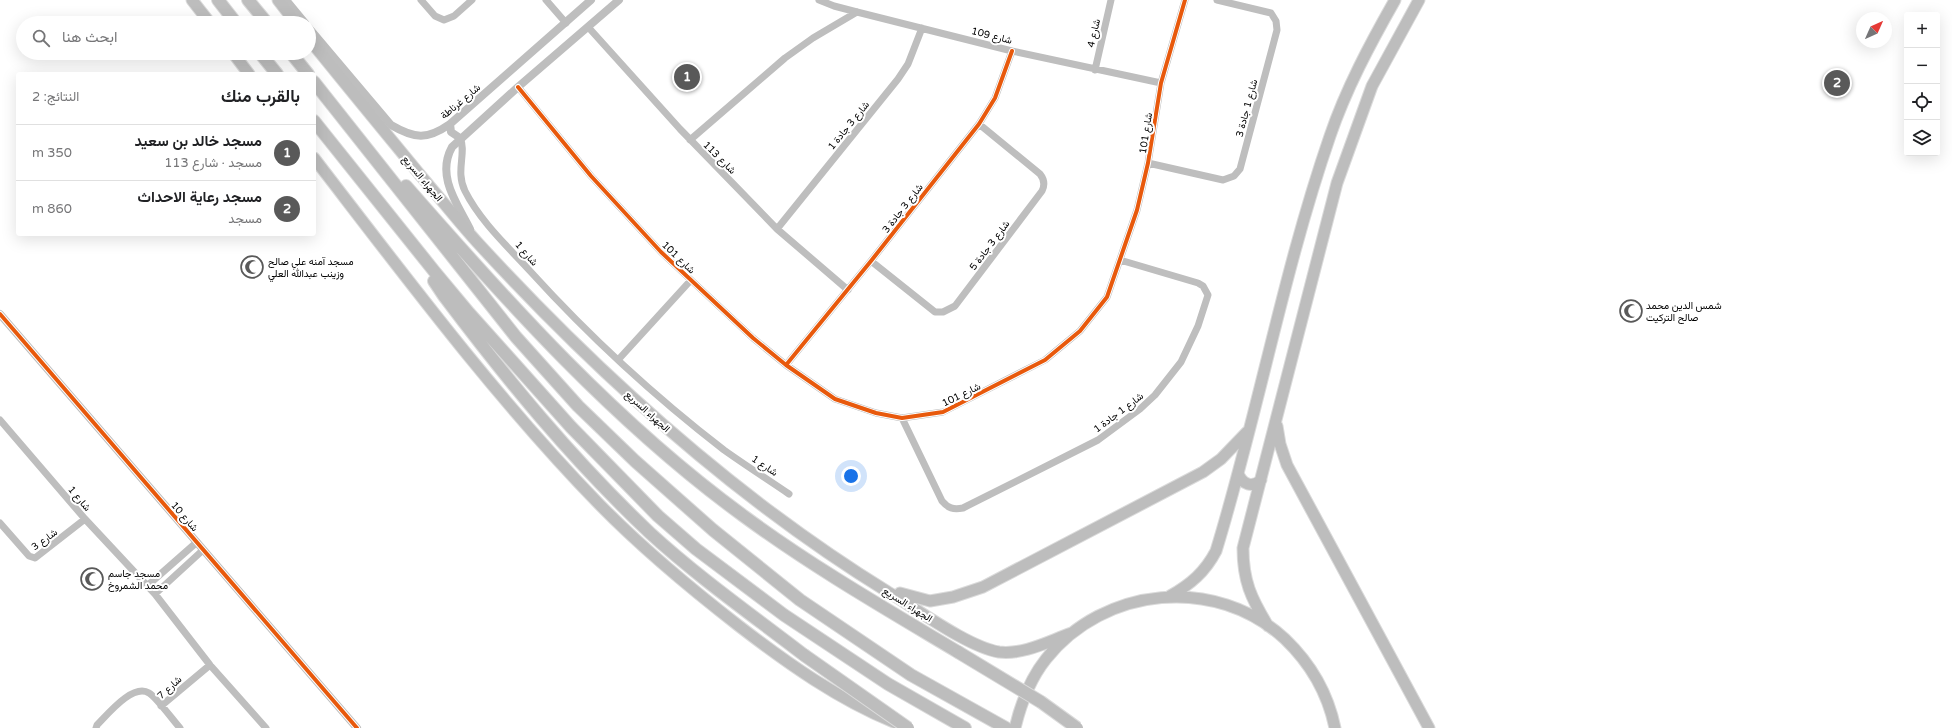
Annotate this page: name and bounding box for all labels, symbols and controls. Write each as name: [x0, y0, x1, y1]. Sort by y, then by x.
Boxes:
north arrow: [1856, 12, 1892, 48]
map controls: [1904, 12, 1940, 156]
button: +: [1904, 12, 1940, 48]
search box: [16, 16, 316, 60]
street label: شارع 4: [1085, 18, 1103, 49]
street label: شارع 109: [970, 25, 1013, 47]
icon: search: [30, 27, 52, 49]
text: ابحث هنا: [62, 28, 117, 46]
button: −: [1904, 48, 1940, 84]
pin: 1: [674, 62, 700, 92]
pin: 2: [1824, 68, 1850, 98]
street label: شارع 1 جادة 3: [1234, 78, 1260, 138]
street label: شارع غرناطة: [438, 82, 483, 122]
button: locate: [1904, 84, 1940, 120]
text: بالقرب منك: [221, 86, 300, 107]
text: النتائج: 2: [32, 89, 79, 105]
street label: شارع 3 جادة 1: [825, 99, 872, 152]
street label: شارع 101: [1137, 112, 1155, 155]
button: layers: [1904, 120, 1940, 156]
text: مسجد خالد بن سعيد: [134, 132, 262, 150]
street label: شارع 113: [700, 139, 738, 177]
text: 350 m: [32, 145, 72, 161]
text: 1: [283, 145, 291, 161]
street label: الجهراء السريع: [400, 153, 445, 204]
text: مسجد · شارع 113: [164, 155, 262, 171]
street label: شارع 3 جادة 3: [880, 181, 926, 236]
text: مسجد رعاية الاحداث: [138, 188, 262, 206]
text: 860 m: [32, 201, 72, 217]
text: 2: [283, 201, 291, 217]
text: مسجد: [228, 211, 262, 227]
street label: شارع 3 جادة 5: [967, 218, 1012, 273]
street label: شارع 1: [512, 239, 540, 269]
street label: شارع 101: [659, 239, 697, 277]
mosque icon: مسجد آمنه علي صالح وزينب عبدالله العلي: [239, 254, 265, 280]
place label: مسجد آمنه علي صالح وزينب عبدالله العلي: [268, 256, 354, 282]
mosque icon: شمس الدين محمد صالح التركيت: [1618, 298, 1644, 324]
place label: شمس الدين محمد صالح التركيت: [1646, 300, 1722, 324]
street label: شارع 101: [940, 380, 983, 409]
street label: الجهراء السريع: [622, 388, 672, 435]
street label: شارع 1 جادة 1: [1091, 390, 1146, 435]
street label: شارع 1: [749, 453, 780, 479]
your location: [841, 466, 861, 486]
street label: شارع 1: [65, 484, 93, 514]
street label: شارع 10: [168, 499, 200, 534]
street label: شارع 3: [29, 526, 60, 553]
mosque icon: مسجد جاسم محمد الشمروخ: [79, 566, 105, 592]
place label: مسجد جاسم محمد الشمروخ: [108, 568, 168, 592]
street label: الجهراء السريع: [880, 585, 935, 625]
street label: شارع 7: [155, 673, 184, 702]

